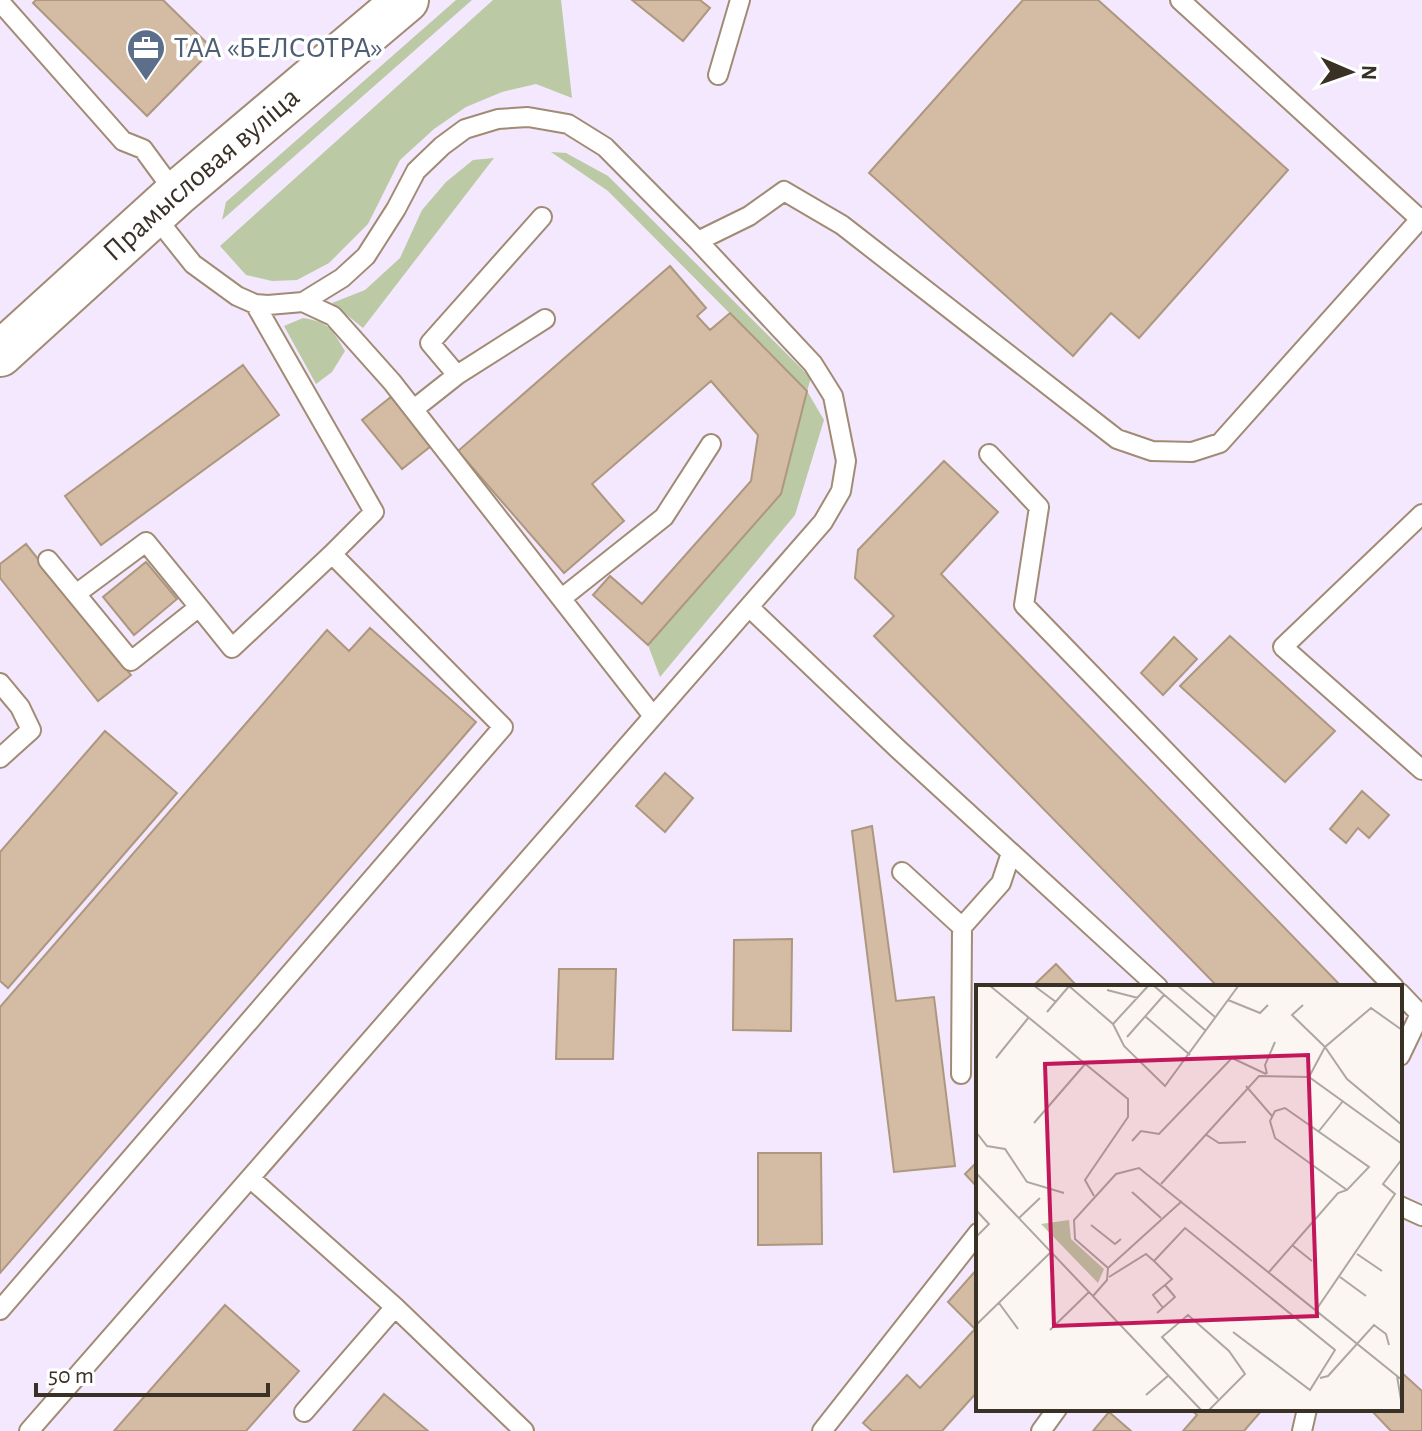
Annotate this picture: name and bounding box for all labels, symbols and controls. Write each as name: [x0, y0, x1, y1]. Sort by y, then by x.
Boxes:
office icon: ТАА «БЕЛСОТРА»: [125, 27, 167, 82]
north arrow: [1310, 32, 1390, 112]
place label: ТАА «БЕЛСОТРА»: [174, 33, 383, 63]
text: N: [1358, 65, 1380, 81]
street label: Прамысловая вуліца: [98, 82, 305, 267]
inset map: [976, 985, 1402, 1411]
scale bar: [36, 1347, 268, 1397]
text: 50 m: [48, 1364, 94, 1388]

